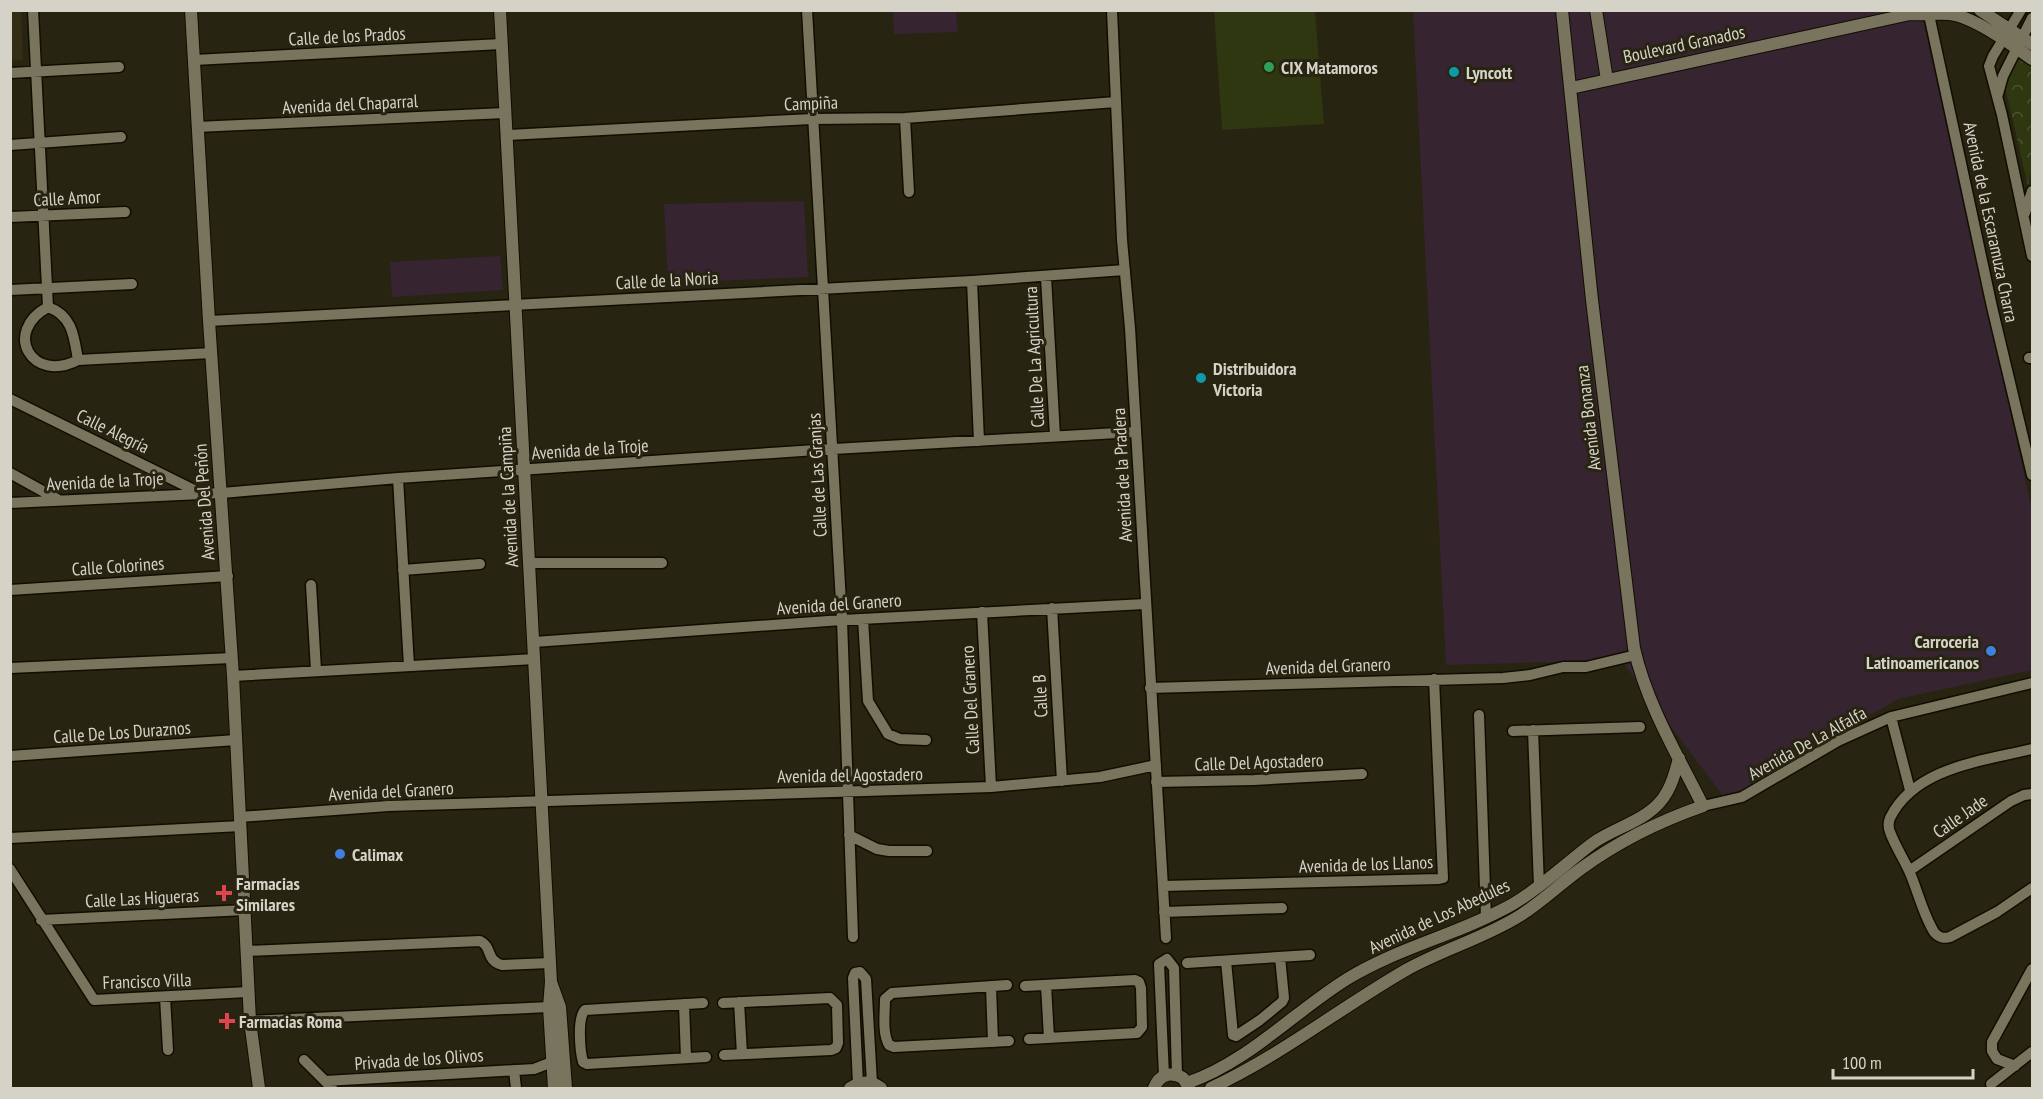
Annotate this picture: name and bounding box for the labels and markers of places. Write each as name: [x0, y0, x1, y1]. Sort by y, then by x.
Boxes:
place label: CIX Matamoros: [1281, 56, 1378, 79]
marker: CIX Matamoros: [1262, 60, 1276, 74]
place label: Lyncott: [1466, 61, 1513, 84]
marker: Lyncott: [1447, 65, 1461, 79]
place label: Distribuidora Victoria: [1212, 357, 1296, 401]
marker: Distribuidora Victoria: [1194, 371, 1208, 385]
place label: Carroceria Latinoamericanos: [1866, 630, 1979, 674]
marker: Carroceria Latinoamericanos: [1984, 644, 1998, 658]
place label: Calimax: [352, 843, 403, 866]
marker: Calimax: [333, 847, 347, 861]
place label: Farmacias Similares: [236, 872, 300, 916]
marker: Farmacias Similares: [217, 886, 231, 900]
place label: Farmacias Roma: [239, 1010, 342, 1033]
marker: Farmacias Roma: [220, 1014, 234, 1028]

